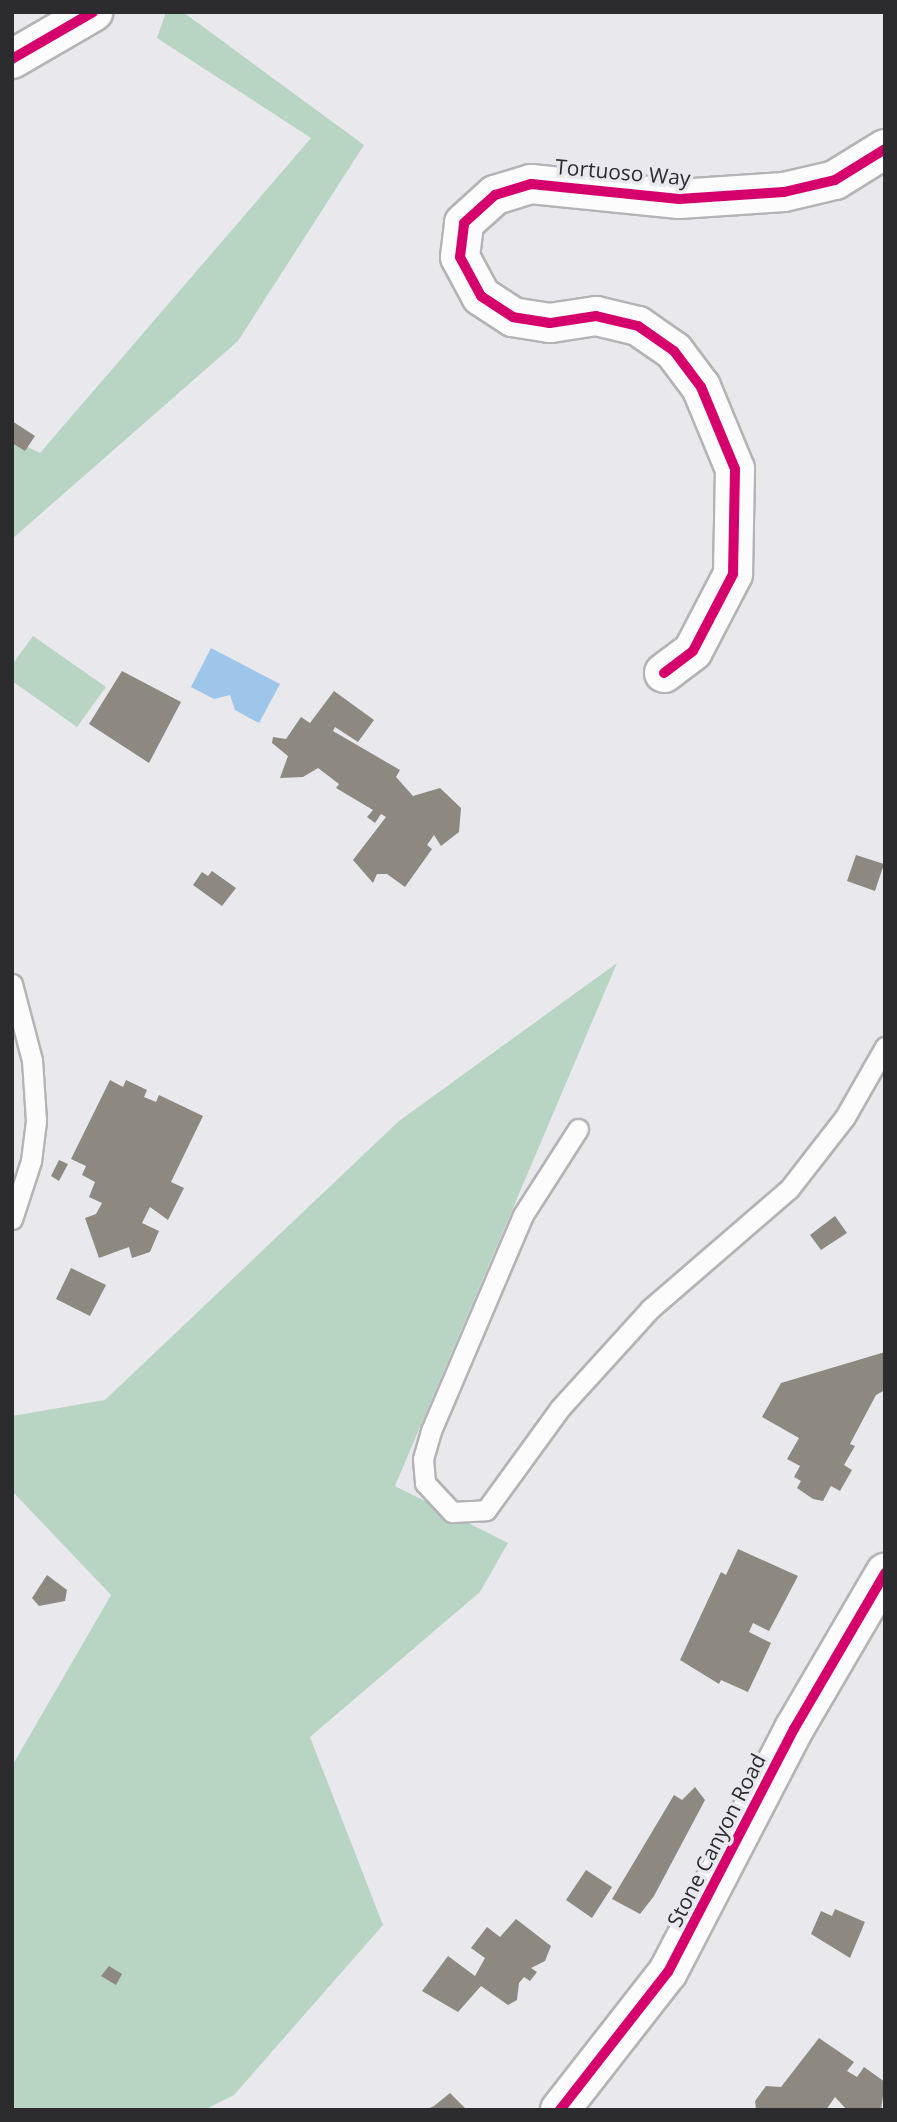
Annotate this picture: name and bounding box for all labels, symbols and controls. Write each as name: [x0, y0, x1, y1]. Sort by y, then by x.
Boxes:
street label: Tortuoso Way: [554, 154, 692, 190]
street label: Stone Canyon Road: [661, 1749, 771, 1931]

